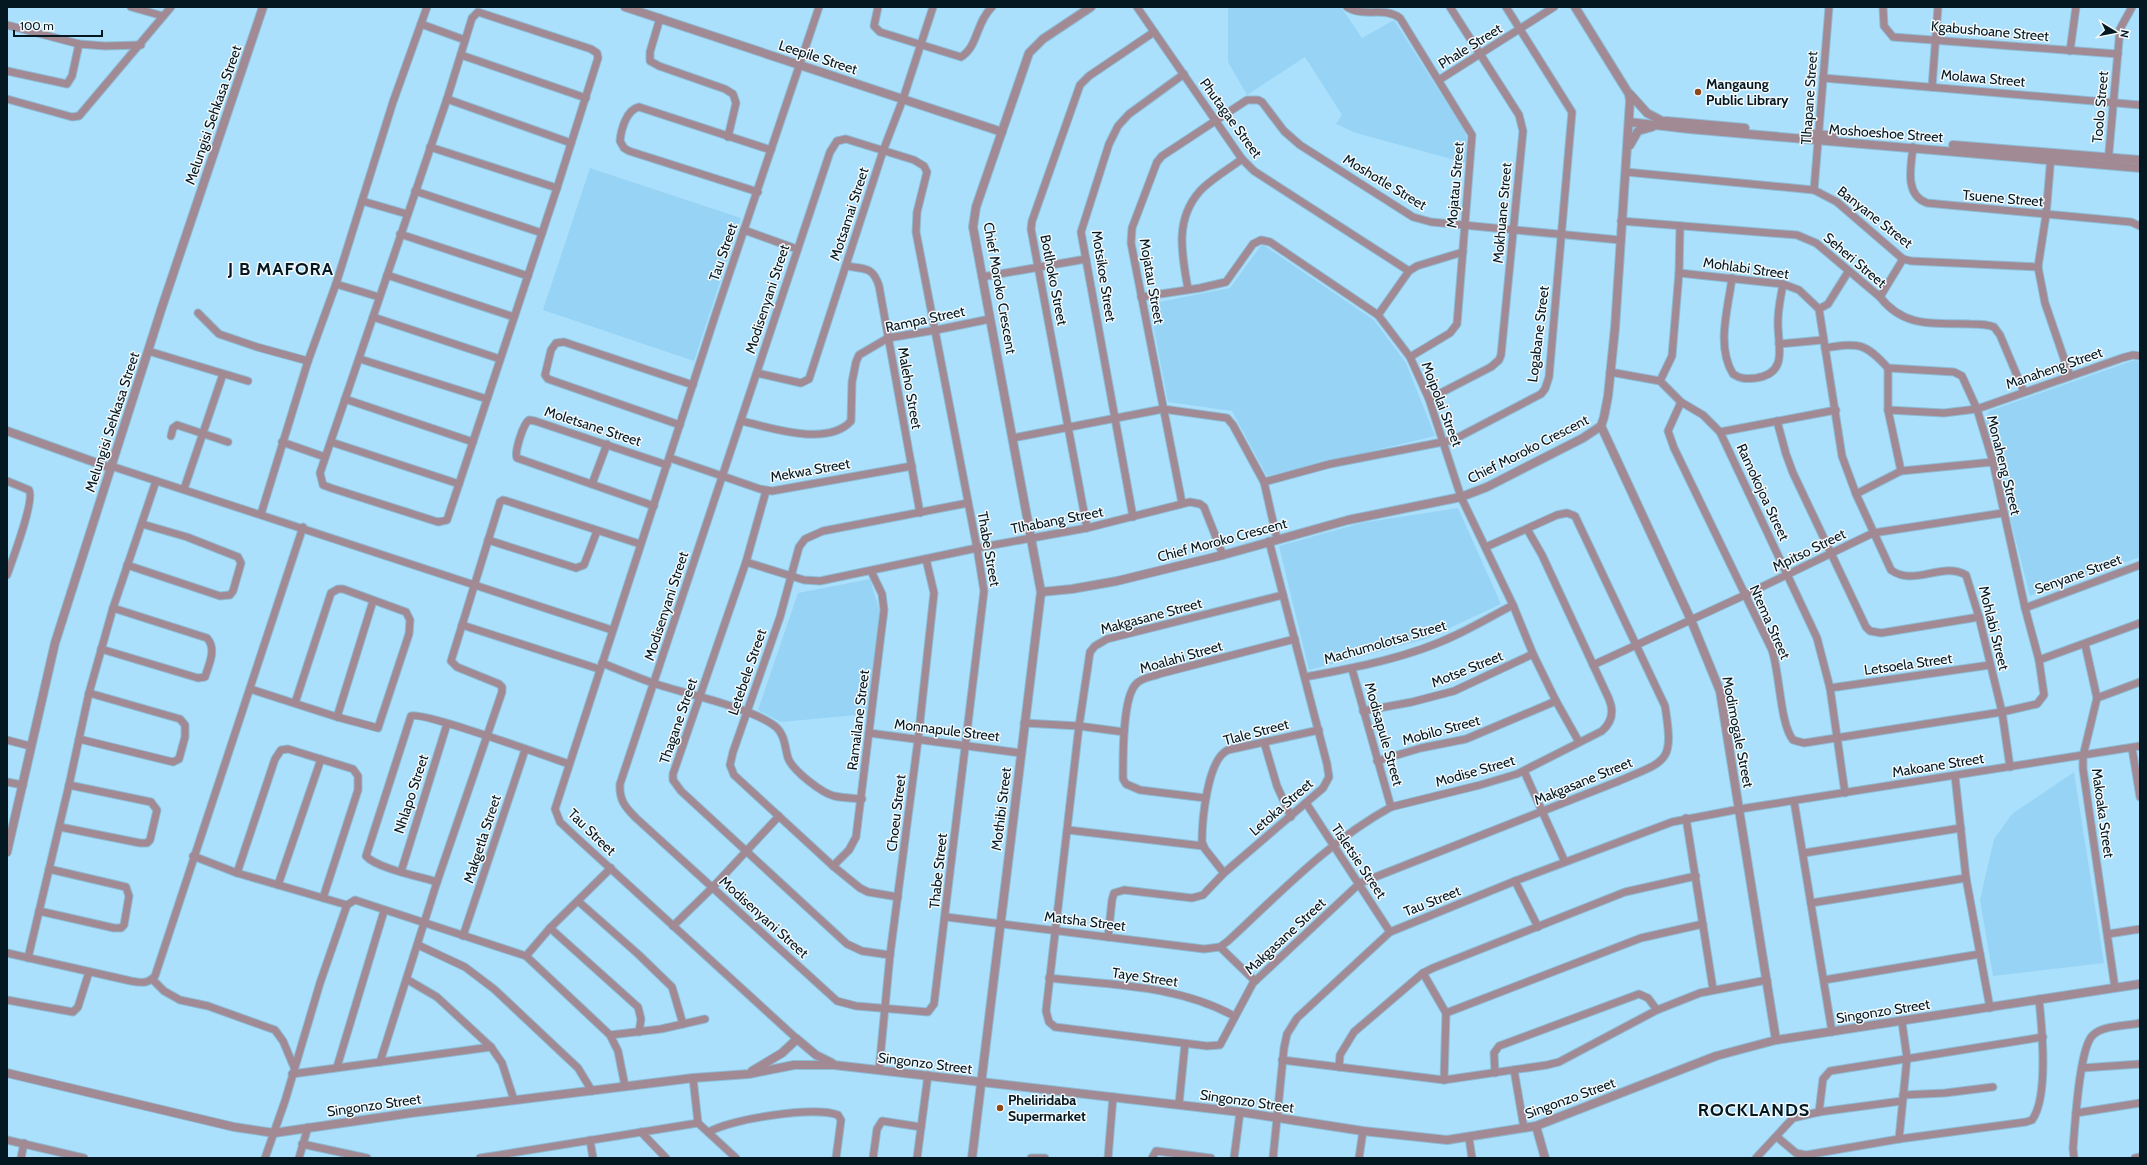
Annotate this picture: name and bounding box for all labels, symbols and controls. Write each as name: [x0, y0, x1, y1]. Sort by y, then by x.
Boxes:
scale bar: [14, 12, 102, 38]
north arrow: [2095, 12, 2135, 52]
street label: Kgabushoane Street: [1930, 17, 2050, 45]
text: 100 m: [20, 18, 54, 33]
street label: Phale Street: [1435, 19, 1505, 73]
text: N: [2117, 29, 2132, 39]
street label: Leepile Street: [776, 36, 860, 78]
street label: Melungisi Sehkasa Street: [181, 43, 245, 187]
street label: Tlhapane Street: [1797, 50, 1821, 145]
street label: Molawa Street: [1940, 65, 2026, 91]
street label: Toolo Street: [2088, 70, 2112, 144]
street label: Phutagae Street: [1196, 75, 1266, 162]
place label: Mangaung Public Library: [1706, 75, 1789, 109]
marker: Mangaung Public Library: [1693, 87, 1703, 97]
street label: Moshoeshoe Street: [1828, 120, 1944, 146]
street label: Mojatau Street: [1442, 141, 1468, 229]
street label: Moshotle Street: [1340, 150, 1430, 214]
street label: Mokhuane Street: [1489, 162, 1515, 264]
street label: Motsamai Street: [825, 165, 873, 263]
street label: Banyane Street: [1834, 182, 1916, 252]
street label: Tsuene Street: [1962, 186, 2044, 211]
street label: Tau Street: [705, 221, 741, 283]
street label: Chief Moroko Crescent: [980, 221, 1020, 356]
street label: Seheri Street: [1820, 228, 1890, 292]
street label: Motsikoe Street: [1088, 229, 1120, 323]
street label: Botlhoko Street: [1036, 233, 1072, 327]
street label: Mojatau Street: [1136, 237, 1168, 325]
street label: Modisenyani Street: [741, 242, 793, 356]
street label: Mohlabi Street: [1702, 253, 1790, 283]
district label: J B MAFORA: [227, 258, 334, 280]
street label: Logabane Street: [1523, 285, 1553, 383]
street label: Rampa Street: [883, 302, 967, 336]
street label: Manaheng Street: [2003, 343, 2105, 393]
street label: Maleho Street: [894, 346, 926, 431]
street label: Melungisi Sehkasa Street: [81, 349, 143, 494]
street label: Moipolai Street: [1418, 359, 1467, 449]
street label: Moletsane Street: [542, 402, 644, 450]
street label: Chief Moroko Crescent: [1464, 411, 1592, 487]
street label: Monaheng Street: [1983, 413, 2025, 517]
street label: Ramokojoa Street: [1733, 440, 1794, 544]
street label: Mekwa Street: [769, 454, 852, 486]
street label: Tlhabang Street: [1009, 502, 1105, 538]
street label: Thabe Street: [974, 510, 1004, 588]
street label: Chief Moroko Crescent: [1155, 514, 1289, 566]
street label: Mpitso Street: [1769, 524, 1849, 575]
street label: Modisenyani Street: [640, 549, 692, 663]
street label: Senyane Street: [2032, 550, 2124, 598]
street label: Ntema Street: [1746, 582, 1795, 662]
street label: Mohlabi Street: [1975, 584, 2013, 672]
street label: Makgasane Street: [1098, 594, 1204, 638]
street label: Machumolotsa Street: [1322, 616, 1449, 668]
street label: Letebele Street: [724, 626, 770, 718]
street label: Moalahi Street: [1138, 637, 1225, 677]
street label: Motse Street: [1429, 646, 1506, 692]
street label: Letsoela Street: [1863, 649, 1953, 679]
street label: Ramailane Street: [843, 668, 873, 771]
street label: Thagane Street: [655, 675, 701, 766]
street label: Modimogale Street: [1718, 675, 1758, 789]
street label: Modisapule Street: [1361, 680, 1407, 788]
street label: Mobilo Street: [1400, 711, 1482, 749]
street label: Monnapule Street: [893, 715, 1001, 745]
street label: Tlale Street: [1221, 715, 1291, 749]
street label: Makoane Street: [1891, 749, 1985, 781]
street label: Modise Street: [1433, 751, 1517, 791]
street label: Nhlapo Street: [390, 752, 432, 836]
street label: Makgasane Street: [1531, 753, 1635, 809]
street label: Mothibi Street: [987, 766, 1015, 852]
street label: Makoaka Street: [2088, 767, 2118, 859]
street label: Choeu Street: [882, 773, 910, 853]
street label: Letoka Street: [1245, 774, 1317, 840]
street label: Makgetla Street: [459, 792, 505, 886]
street label: Tau Street: [564, 805, 620, 859]
street label: Tisletsie Street: [1327, 820, 1391, 902]
street label: Thabe Street: [925, 832, 951, 910]
street label: Modisenyani Street: [716, 872, 813, 962]
street label: Tau Street: [1401, 881, 1463, 921]
street label: Makgasane Street: [1241, 894, 1330, 978]
street label: Matsha Street: [1043, 907, 1127, 935]
street label: Taye Street: [1111, 963, 1179, 991]
street label: Singonzo Street: [1835, 995, 1931, 1027]
street label: Singonzo Street: [877, 1048, 973, 1078]
street label: Singonzo Street: [1522, 1073, 1618, 1123]
street label: Singonzo Street: [1199, 1086, 1295, 1117]
street label: Singonzo Street: [326, 1089, 422, 1120]
place label: Pheliridaba Supermarket: [1008, 1091, 1086, 1125]
district label: ROCKLANDS: [1698, 1099, 1810, 1121]
marker: Pheliridaba Supermarket: [995, 1103, 1005, 1113]

